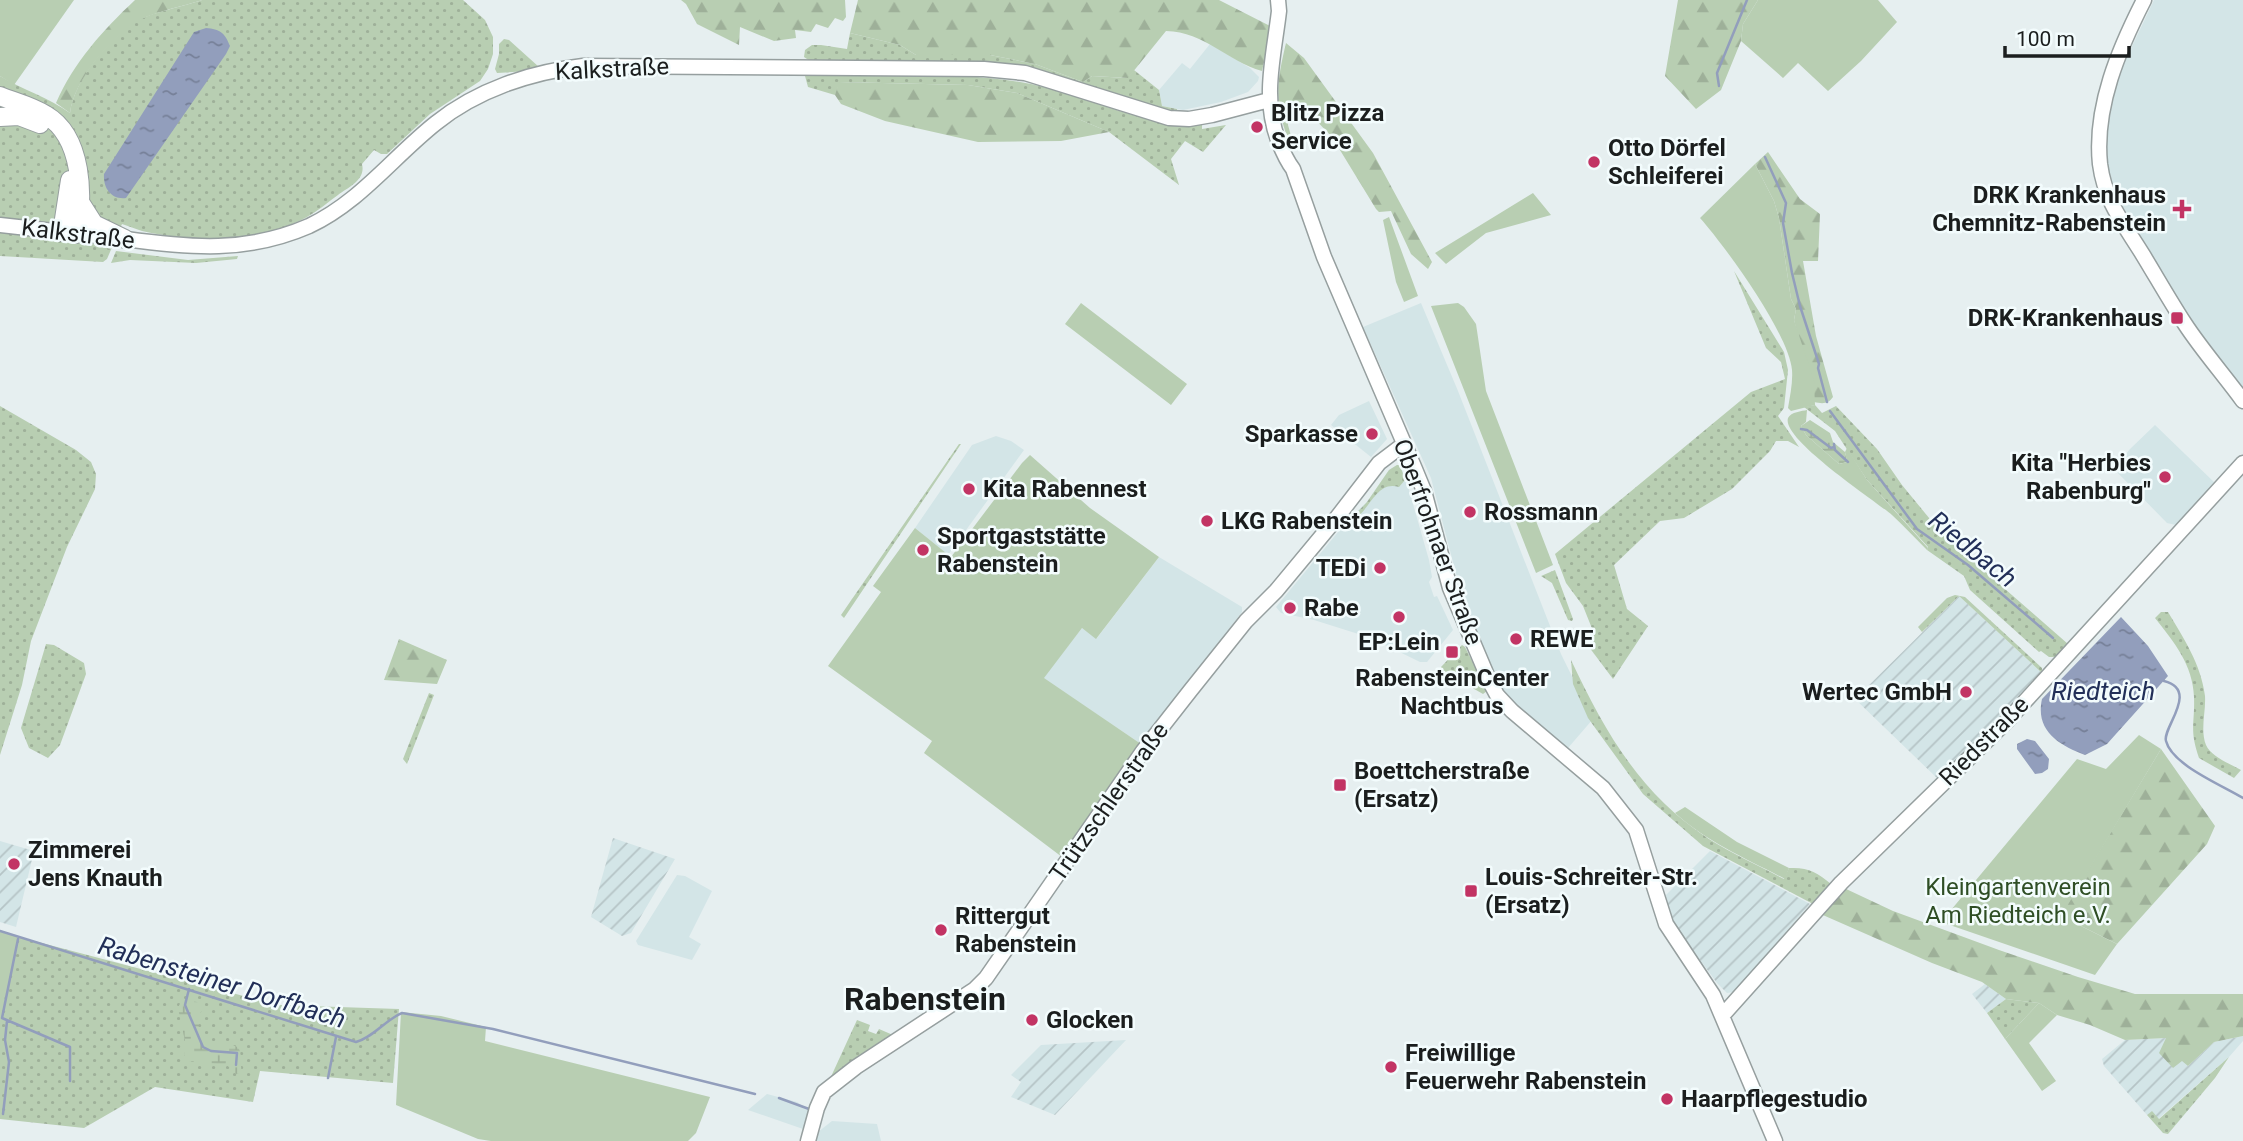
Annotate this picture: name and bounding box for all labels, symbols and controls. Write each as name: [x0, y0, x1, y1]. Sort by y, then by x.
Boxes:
scale bar: [2005, 14, 2129, 58]
text: 100 m: [2016, 27, 2075, 51]
street label: Kalkstraße: [554, 52, 670, 86]
place label: Blitz Pizza Service: [1271, 99, 1385, 155]
marker: Blitz Pizza Service: [1249, 119, 1265, 135]
place label: Otto Dörfel Schleiferei: [1608, 134, 1726, 190]
marker: Otto Dörfel Schleiferei: [1586, 154, 1602, 170]
place label: DRK Krankenhaus Chemnitz-Rabenstein: [1932, 181, 2166, 237]
marker: DRK Krankenhaus Chemnitz-Rabenstein: [2172, 199, 2192, 219]
street label: Kalkstraße: [20, 213, 136, 255]
place label: DRK-Krankenhaus: [1968, 304, 2163, 332]
marker: DRK-Krankenhaus: [2169, 310, 2185, 326]
place label: Sparkasse: [1245, 420, 1358, 448]
marker: Sparkasse: [1364, 426, 1380, 442]
street label: Oberfrohnaer Straße: [1388, 435, 1488, 649]
place label: Kita "Herbies Rabenburg": [2011, 449, 2151, 505]
marker: Kita "Herbies Rabenburg": [2157, 469, 2173, 485]
place label: Kita Rabennest: [983, 475, 1147, 503]
marker: Kita Rabennest: [961, 481, 977, 497]
place label: Rossmann: [1484, 498, 1598, 526]
marker: Rossmann: [1462, 504, 1478, 520]
water label: Riedbach: [1923, 505, 2023, 593]
place label: LKG Rabenstein: [1221, 507, 1393, 535]
marker: LKG Rabenstein: [1199, 513, 1215, 529]
place label: Sportgaststätte Rabenstein: [937, 522, 1106, 578]
marker: Sportgaststätte Rabenstein: [915, 542, 931, 558]
place label: TEDi: [1316, 554, 1366, 582]
marker: TEDi: [1372, 560, 1388, 576]
place label: Rabe: [1304, 594, 1359, 622]
marker: Rabe: [1282, 600, 1298, 616]
marker: EP:Lein: [1391, 609, 1407, 625]
place label: REWE: [1530, 625, 1593, 653]
place label: EP:Lein: [1358, 628, 1440, 656]
marker: REWE: [1508, 631, 1524, 647]
marker: RabensteinCenter Nachtbus: [1444, 644, 1460, 660]
place label: RabensteinCenter Nachtbus: [1355, 664, 1549, 720]
water label: Riedteich: [2051, 676, 2155, 706]
place label: Wertec GmbH: [1802, 678, 1952, 706]
marker: Wertec GmbH: [1958, 684, 1974, 700]
street label: Riedstraße: [1933, 690, 2035, 792]
street label: Trützschlerstraße: [1044, 717, 1174, 887]
place label: Boettcherstraße (Ersatz): [1354, 757, 1530, 813]
marker: Boettcherstraße (Ersatz): [1332, 777, 1348, 793]
place label: Zimmerei Jens Knauth: [28, 836, 163, 892]
marker: Zimmerei Jens Knauth: [6, 856, 22, 872]
place label: Louis-Schreiter-Str. (Ersatz): [1485, 863, 1698, 919]
park label: Kleingartenverein Am Riedteich e.V.: [1925, 873, 2111, 929]
marker: Louis-Schreiter-Str. (Ersatz): [1463, 883, 1479, 899]
place label: Rittergut Rabenstein: [955, 902, 1076, 958]
marker: Rittergut Rabenstein: [933, 922, 949, 938]
water label: Rabensteiner Dorfbach: [95, 930, 349, 1034]
district label: Rabenstein: [844, 980, 1006, 1018]
place label: Glocken: [1046, 1006, 1134, 1034]
marker: Glocken: [1024, 1012, 1040, 1028]
place label: Freiwillige Feuerwehr Rabenstein: [1405, 1039, 1646, 1095]
marker: Freiwillige Feuerwehr Rabenstein: [1383, 1059, 1399, 1075]
place label: Haarpflegestudio: [1681, 1085, 1868, 1113]
marker: Haarpflegestudio: [1659, 1091, 1675, 1107]

